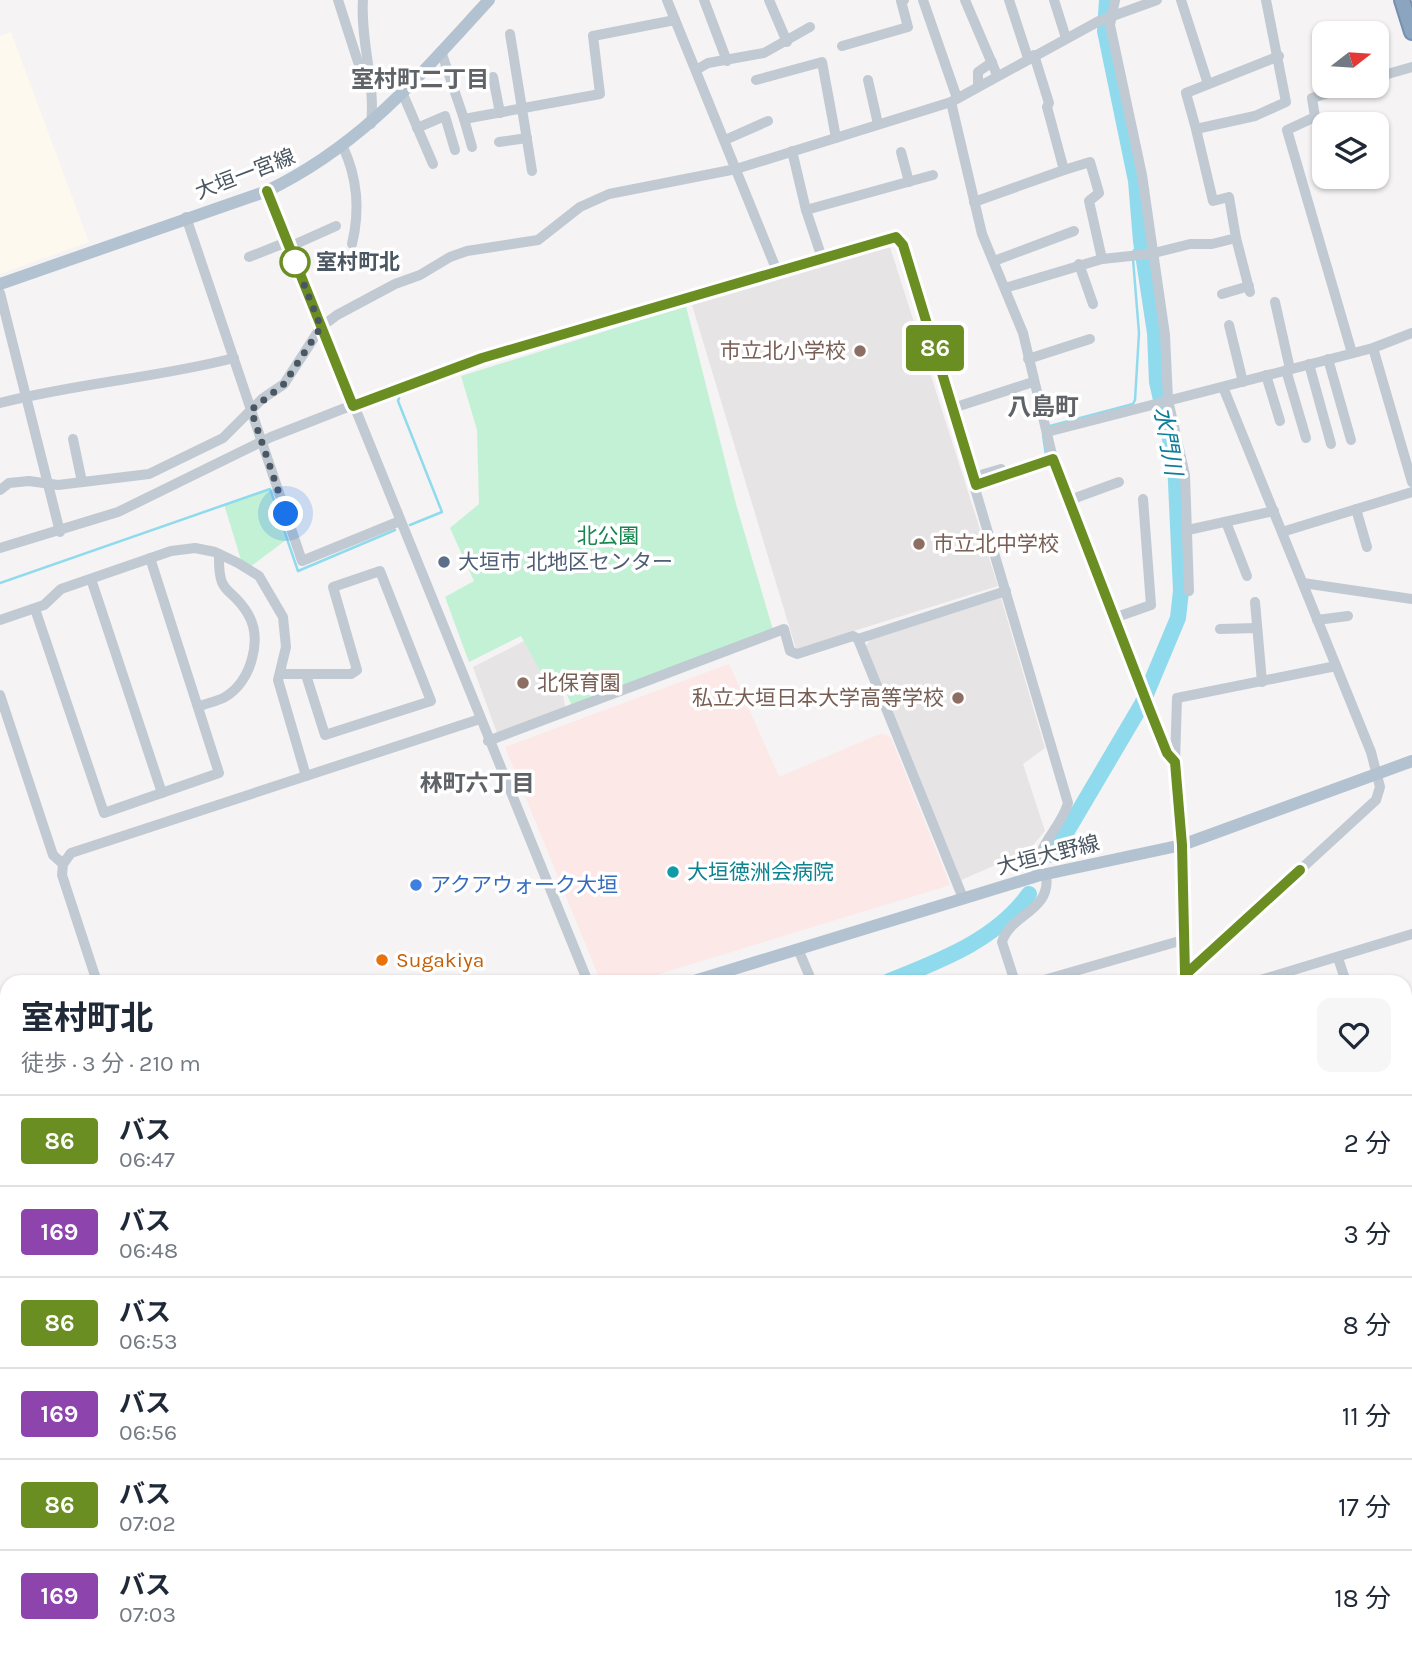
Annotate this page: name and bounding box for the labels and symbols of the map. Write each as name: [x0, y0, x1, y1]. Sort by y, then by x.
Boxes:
north arrow: [1312, 21, 1390, 98]
district label: 室村町二丁目: [351, 66, 489, 93]
street label: 大垣一宮線: [192, 144, 298, 204]
marker: 室村町北: [280, 247, 310, 277]
place label: 室村町北: [316, 250, 400, 274]
line badge: 86: [904, 325, 967, 371]
place label: 市立北小学校: [720, 339, 846, 363]
marker: 市立北小学校: [852, 343, 868, 359]
district label: 八島町: [1007, 393, 1079, 421]
water label: 水門川: [1149, 405, 1188, 480]
your location: [268, 496, 303, 531]
park label: 北公園: [577, 524, 640, 548]
place label: 市立北中学校: [933, 532, 1059, 556]
marker: 市立北中学校: [911, 536, 927, 552]
place label: 大垣市 北地区センター: [458, 550, 673, 574]
marker: 大垣市 北地区センター: [436, 554, 452, 570]
place label: 北保育園: [537, 671, 621, 695]
marker: 北保育園: [515, 675, 531, 691]
place label: 私立大垣日本大学高等学校: [692, 686, 944, 710]
marker: 私立大垣日本大学高等学校: [950, 690, 966, 706]
district label: 林町六丁目: [420, 770, 535, 797]
street label: 大垣大野線: [994, 831, 1102, 879]
place label: 大垣徳洲会病院: [687, 860, 834, 884]
marker: 大垣徳洲会病院: [665, 864, 681, 880]
place label: アクアウォーク大垣: [430, 873, 618, 897]
marker: アクアウォーク大垣: [408, 877, 424, 893]
place label: Sugakiya: [396, 948, 484, 972]
marker: Sugakiya: [374, 952, 390, 968]

